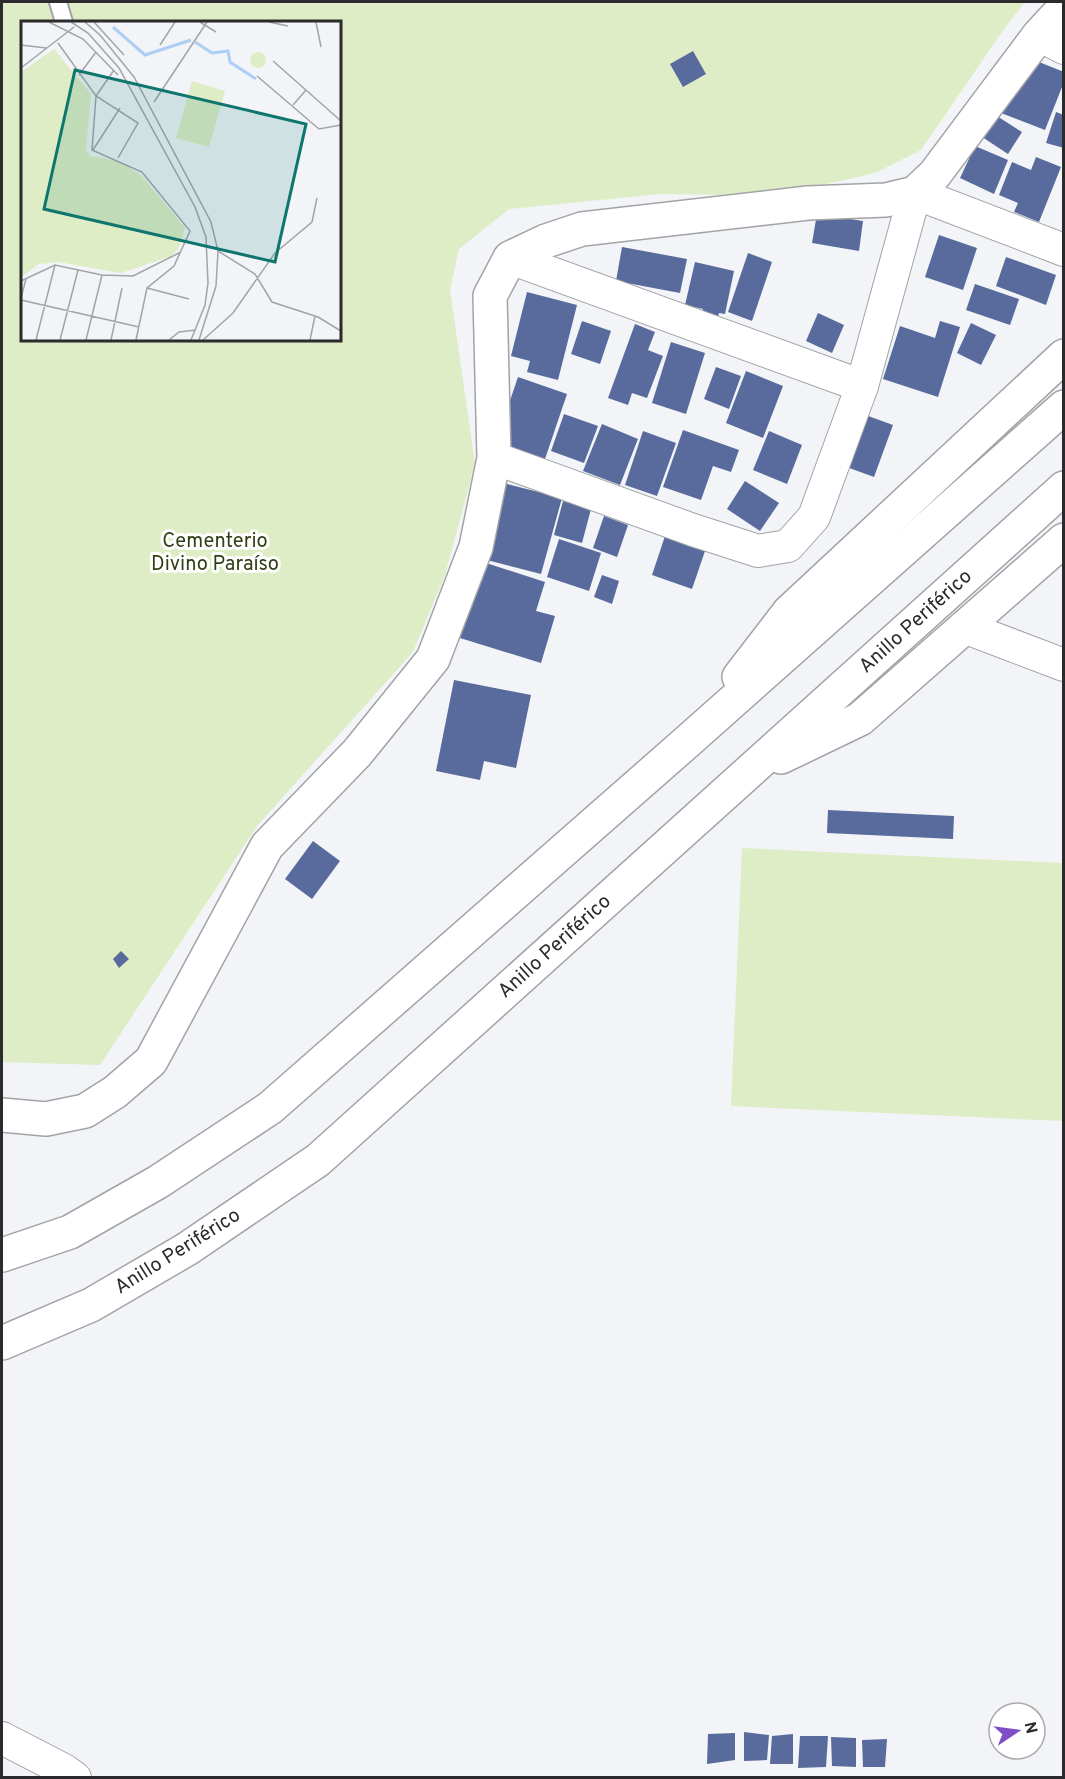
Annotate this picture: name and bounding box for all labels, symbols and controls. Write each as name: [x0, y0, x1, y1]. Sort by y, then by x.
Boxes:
inset map: [21, 21, 340, 340]
park label: Cementerio Divino Paraíso: [151, 529, 279, 578]
street label: Anillo Periférico: [854, 564, 978, 680]
street label: Anillo Periférico: [493, 889, 617, 1005]
street label: Anillo Periférico: [110, 1203, 246, 1301]
north arrow: [987, 1701, 1047, 1761]
text: N: [1019, 1720, 1041, 1736]

